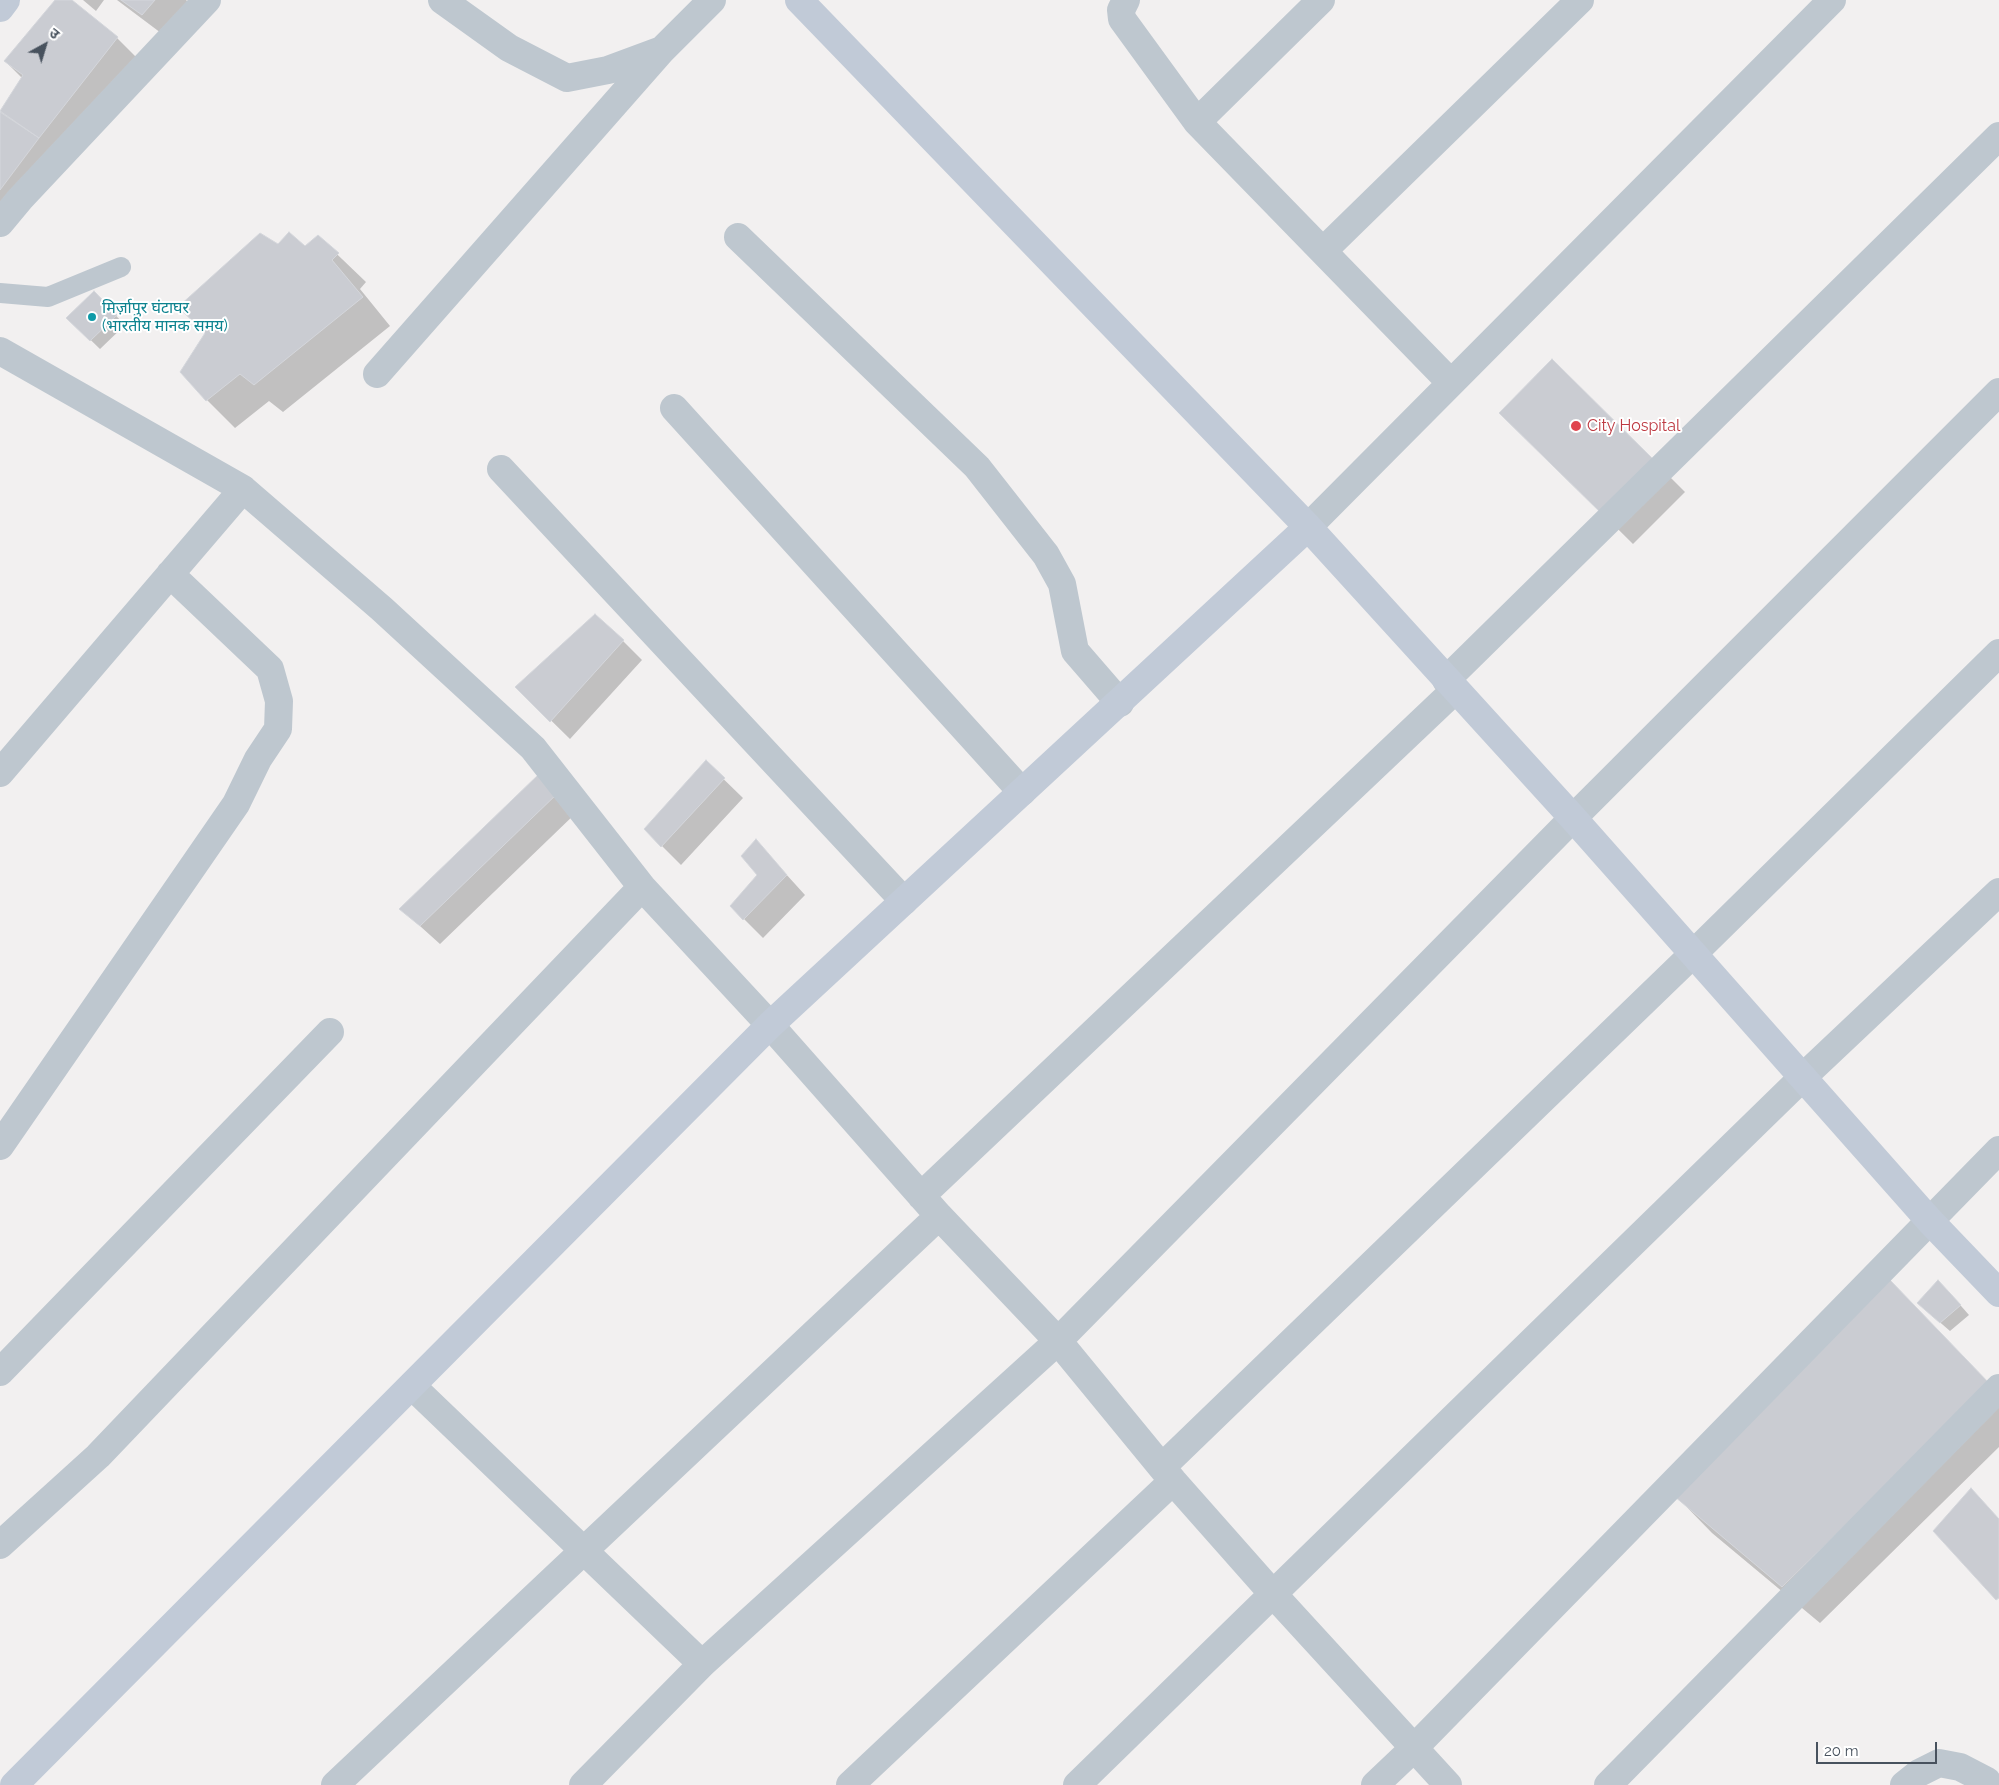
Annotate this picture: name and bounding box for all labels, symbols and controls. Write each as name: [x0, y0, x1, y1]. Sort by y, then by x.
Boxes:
north arrow: [20, 20, 70, 70]
text: उ: [46, 25, 63, 42]
place label: मिर्ज़ापुर घंटाघर (भारतीय मानक समय): [102, 298, 228, 336]
marker: मिर्ज़ापुर घंटाघर (भारतीय मानक समय): [86, 311, 98, 323]
place label: City Hospital: [1587, 416, 1680, 436]
marker: City Hospital: [1569, 419, 1583, 433]
scale bar: [1819, 1732, 1940, 1764]
text: 20 m: [1824, 1742, 1859, 1760]

